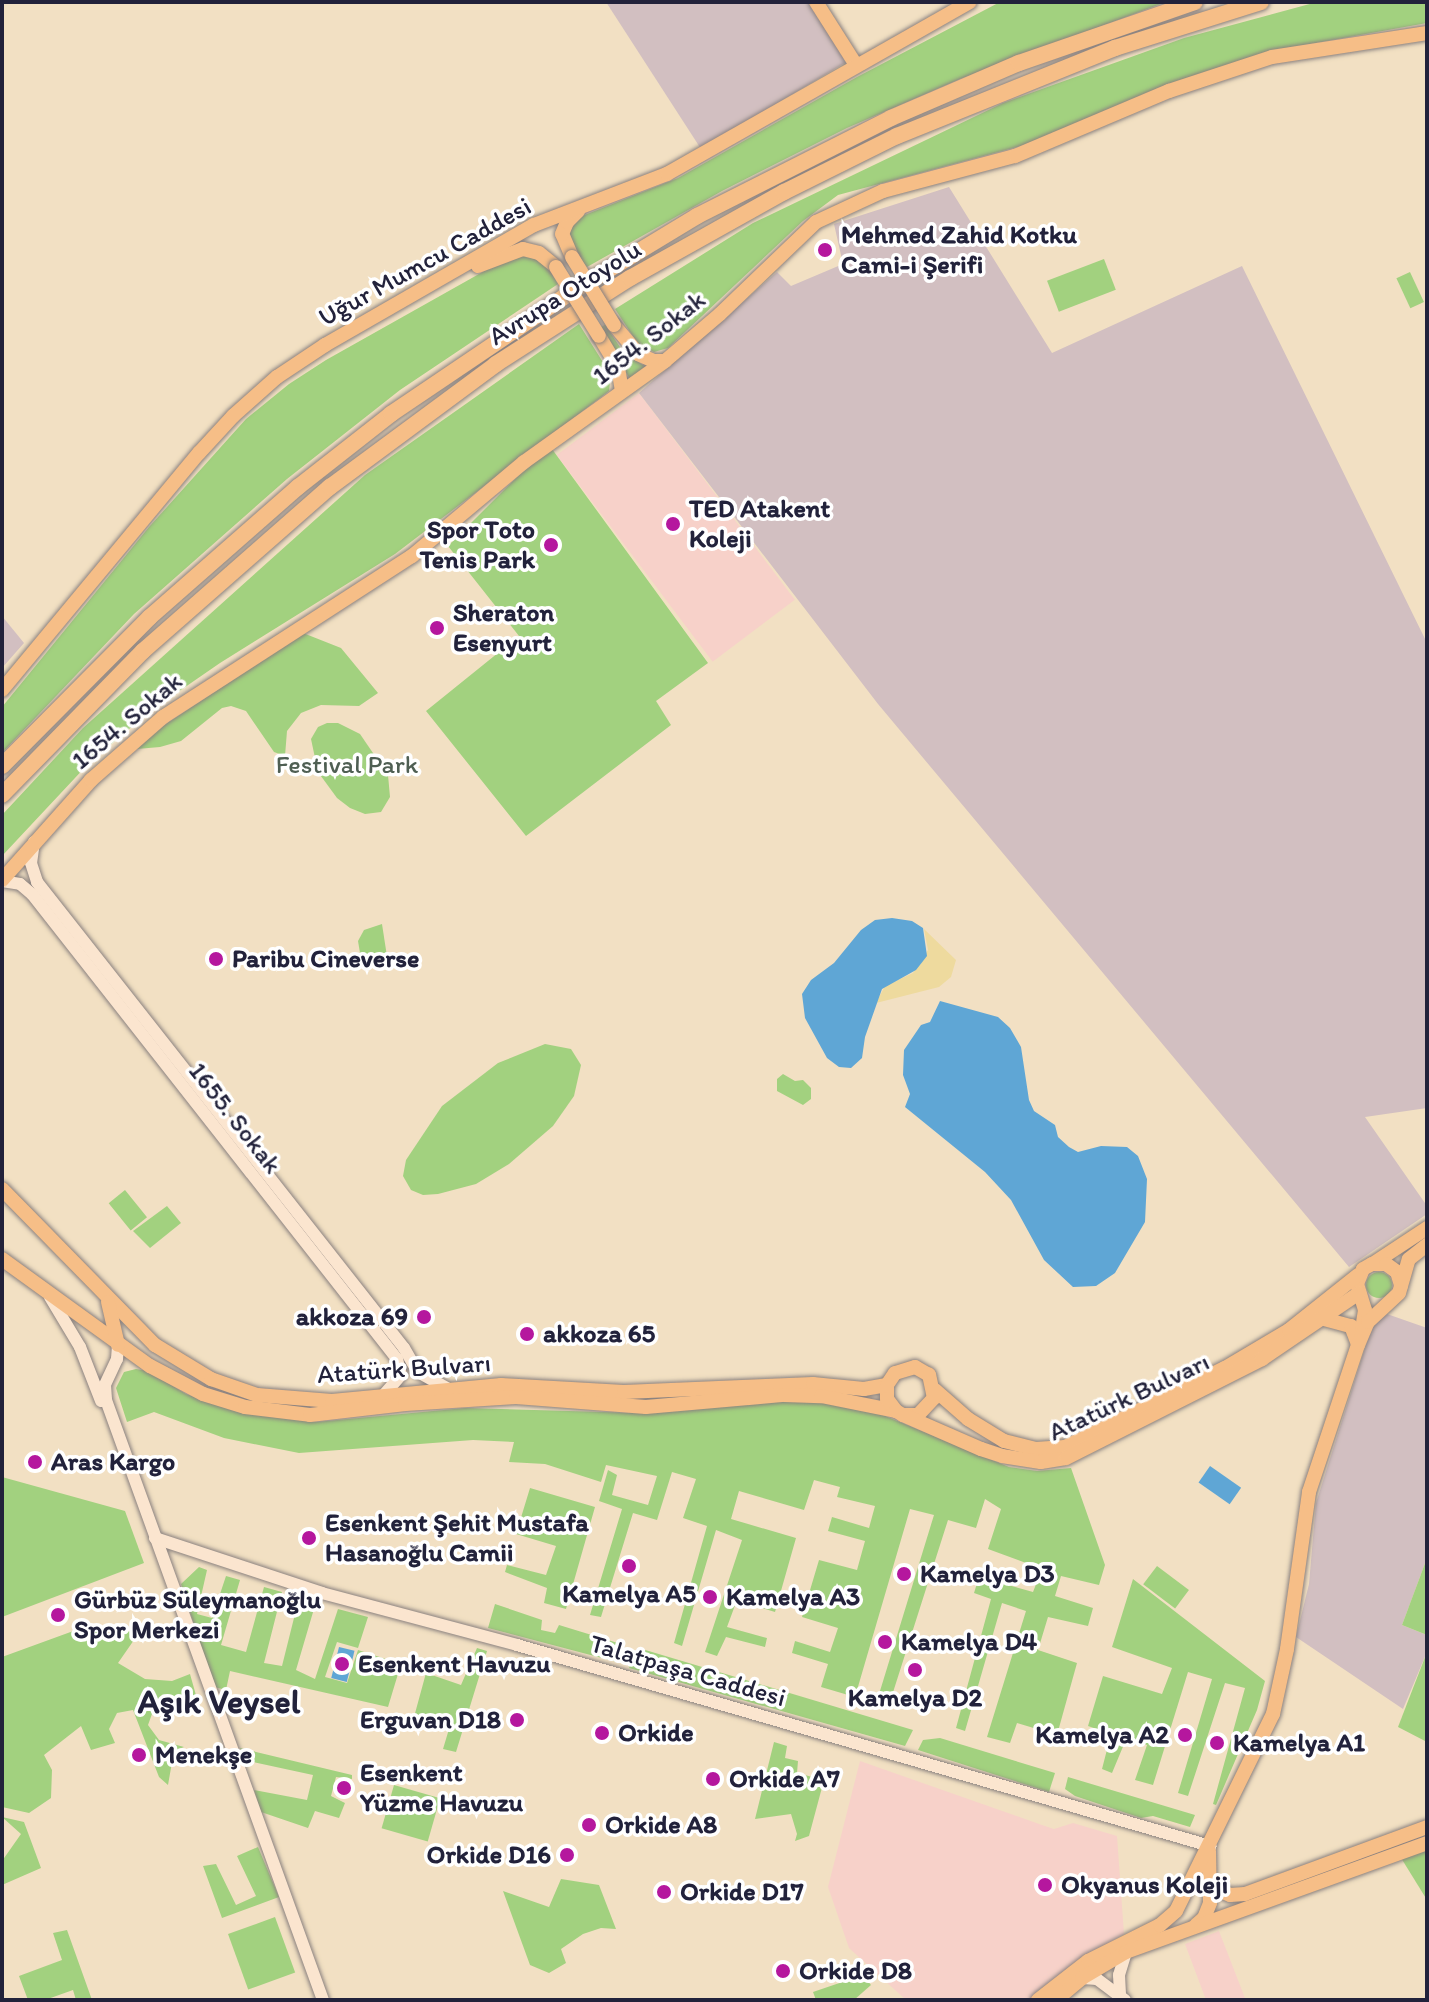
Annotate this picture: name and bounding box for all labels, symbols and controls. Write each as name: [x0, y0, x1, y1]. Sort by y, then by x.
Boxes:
street label: Uğur Mumcu Caddesi: [313, 190, 537, 334]
place label: Mehmed Zahid Kotku Cami-i Şerifi: [841, 219, 1077, 280]
street label: Avrupa Otoyolu: [483, 234, 647, 352]
marker: Mehmed Zahid Kotku Cami-i Şerifi: [816, 241, 834, 259]
street label: 1654. Sokak: [586, 284, 712, 392]
place label: TED Atakent Koleji: [689, 493, 830, 554]
place label: Spor Toto Tenis Park: [421, 514, 535, 576]
marker: TED Atakent Koleji: [664, 515, 682, 533]
marker: Spor Toto Tenis Park: [542, 536, 560, 554]
place label: Sheraton Esenyurt: [453, 597, 554, 658]
marker: Sheraton Esenyurt: [428, 619, 446, 637]
street label: 1654. Sokak: [65, 666, 189, 776]
park label: Festival Park: [276, 749, 418, 781]
place label: Paribu Cineverse: [232, 943, 420, 975]
marker: Paribu Cineverse: [207, 950, 225, 968]
street label: 1655. Sokak: [182, 1056, 288, 1180]
place label: akkoza 69: [296, 1301, 408, 1333]
marker: akkoza 69: [415, 1308, 433, 1326]
place label: akkoza 65: [543, 1318, 655, 1350]
marker: akkoza 65: [518, 1325, 536, 1343]
street label: Atatürk Bulvarı: [1044, 1346, 1214, 1448]
street label: Atatürk Bulvarı: [316, 1347, 492, 1391]
place label: Aras Kargo: [51, 1446, 176, 1478]
marker: Aras Kargo: [26, 1453, 44, 1471]
place label: Esenkent Şehit Mustafa Hasanoğlu Camii: [325, 1507, 589, 1568]
marker: Esenkent Şehit Mustafa Hasanoğlu Camii: [300, 1529, 318, 1547]
marker: Kamelya A5: [620, 1557, 638, 1575]
place label: Kamelya D3: [920, 1558, 1055, 1590]
marker: Kamelya D3: [895, 1565, 913, 1583]
place label: Kamelya A5: [562, 1578, 696, 1610]
place label: Kamelya A3: [726, 1581, 860, 1613]
place label: Gürbüz Süleymanoğlu Spor Merkezi: [74, 1584, 321, 1646]
marker: Kamelya A3: [701, 1588, 719, 1606]
marker: Gürbüz Süleymanoğlu Spor Merkezi: [49, 1606, 67, 1624]
place label: Kamelya D4: [901, 1626, 1037, 1658]
street label: Talatpaşa Caddesi: [586, 1628, 790, 1714]
marker: Kamelya D4: [876, 1633, 894, 1651]
place label: Esenkent Havuzu: [358, 1648, 550, 1680]
marker: Esenkent Havuzu: [333, 1655, 351, 1673]
marker: Kamelya D2: [906, 1661, 924, 1679]
district label: Aşık Veysel: [138, 1682, 300, 1722]
place label: Kamelya D2: [848, 1682, 982, 1714]
place label: Erguvan D18: [360, 1704, 501, 1736]
marker: Erguvan D18: [508, 1711, 526, 1729]
place label: Orkide: [618, 1717, 694, 1749]
place label: Kamelya A2: [1035, 1719, 1169, 1751]
marker: Orkide: [593, 1724, 611, 1742]
marker: Kamelya A2: [1176, 1726, 1194, 1744]
place label: Kamelya A1: [1233, 1727, 1365, 1759]
marker: Kamelya A1: [1208, 1734, 1226, 1752]
place label: Menekşe: [155, 1739, 252, 1771]
marker: Menekşe: [130, 1746, 148, 1764]
place label: Esenkent Yüzme Havuzu: [360, 1757, 523, 1818]
place label: Orkide A7: [729, 1763, 840, 1795]
marker: Orkide A7: [704, 1770, 722, 1788]
marker: Esenkent Yüzme Havuzu: [335, 1779, 353, 1797]
place label: Orkide A8: [605, 1809, 717, 1841]
marker: Orkide A8: [580, 1816, 598, 1834]
place label: Orkide D16: [427, 1839, 551, 1871]
marker: Orkide D16: [558, 1846, 576, 1864]
place label: Okyanus Koleji: [1061, 1869, 1228, 1901]
place label: Orkide D17: [680, 1876, 804, 1908]
marker: Okyanus Koleji: [1036, 1876, 1054, 1894]
marker: Orkide D17: [655, 1883, 673, 1901]
place label: Orkide D8: [799, 1955, 912, 1987]
marker: Orkide D8: [774, 1962, 792, 1980]

